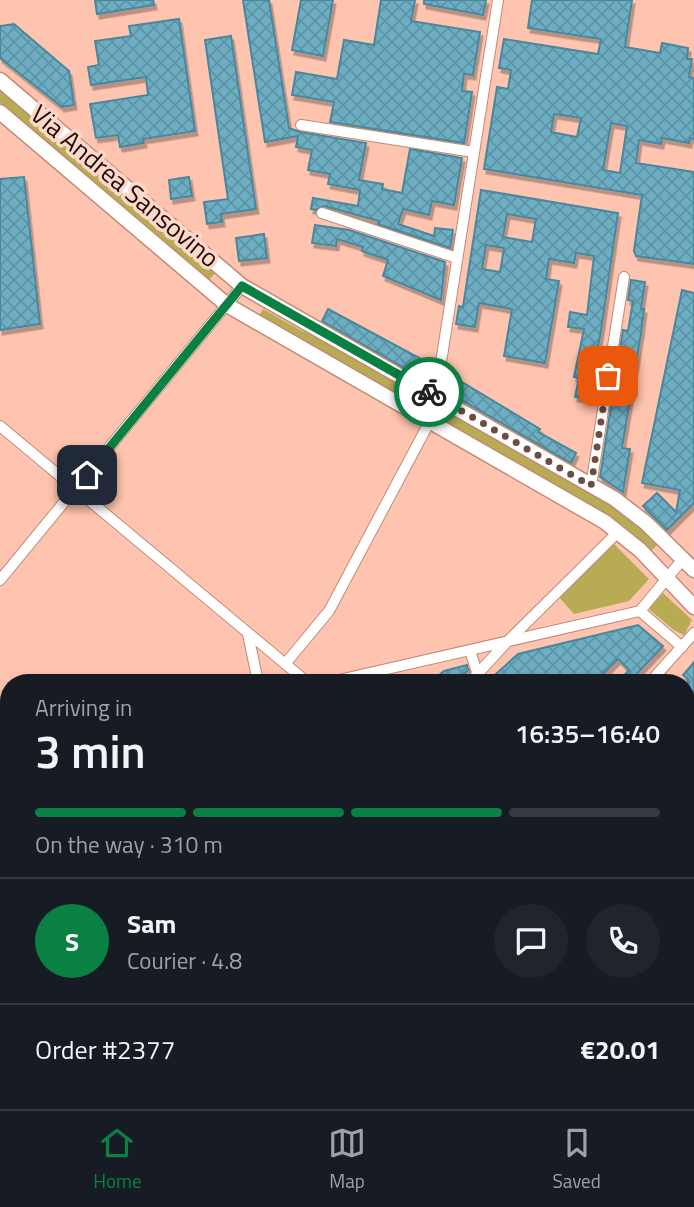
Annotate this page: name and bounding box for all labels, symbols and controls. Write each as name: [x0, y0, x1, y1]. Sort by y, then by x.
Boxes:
street label: Via Andrea Sansovino: [22, 95, 228, 276]
pin: [578, 346, 638, 406]
courier: [394, 357, 464, 427]
icon: bag: [589, 357, 627, 395]
icon: bike: [410, 373, 448, 411]
pin: [57, 445, 117, 505]
icon: home: [68, 456, 106, 494]
text: Arriving in: [35, 690, 132, 725]
text: 16:35–16:40: [515, 714, 660, 753]
text: 3 min: [35, 716, 146, 786]
text: On the way · 310 m: [35, 827, 223, 862]
text: Sam: [127, 904, 176, 943]
button: chat: [494, 904, 568, 978]
button: phone: [586, 904, 660, 978]
text: S: [65, 922, 79, 961]
text: Courier · 4.8: [127, 943, 242, 978]
text: Order #2377: [35, 1030, 175, 1069]
text: €20.01: [581, 1030, 660, 1069]
tab: Home: [93, 1124, 141, 1195]
tab: Map: [328, 1124, 366, 1195]
tab: Saved: [552, 1124, 601, 1195]

